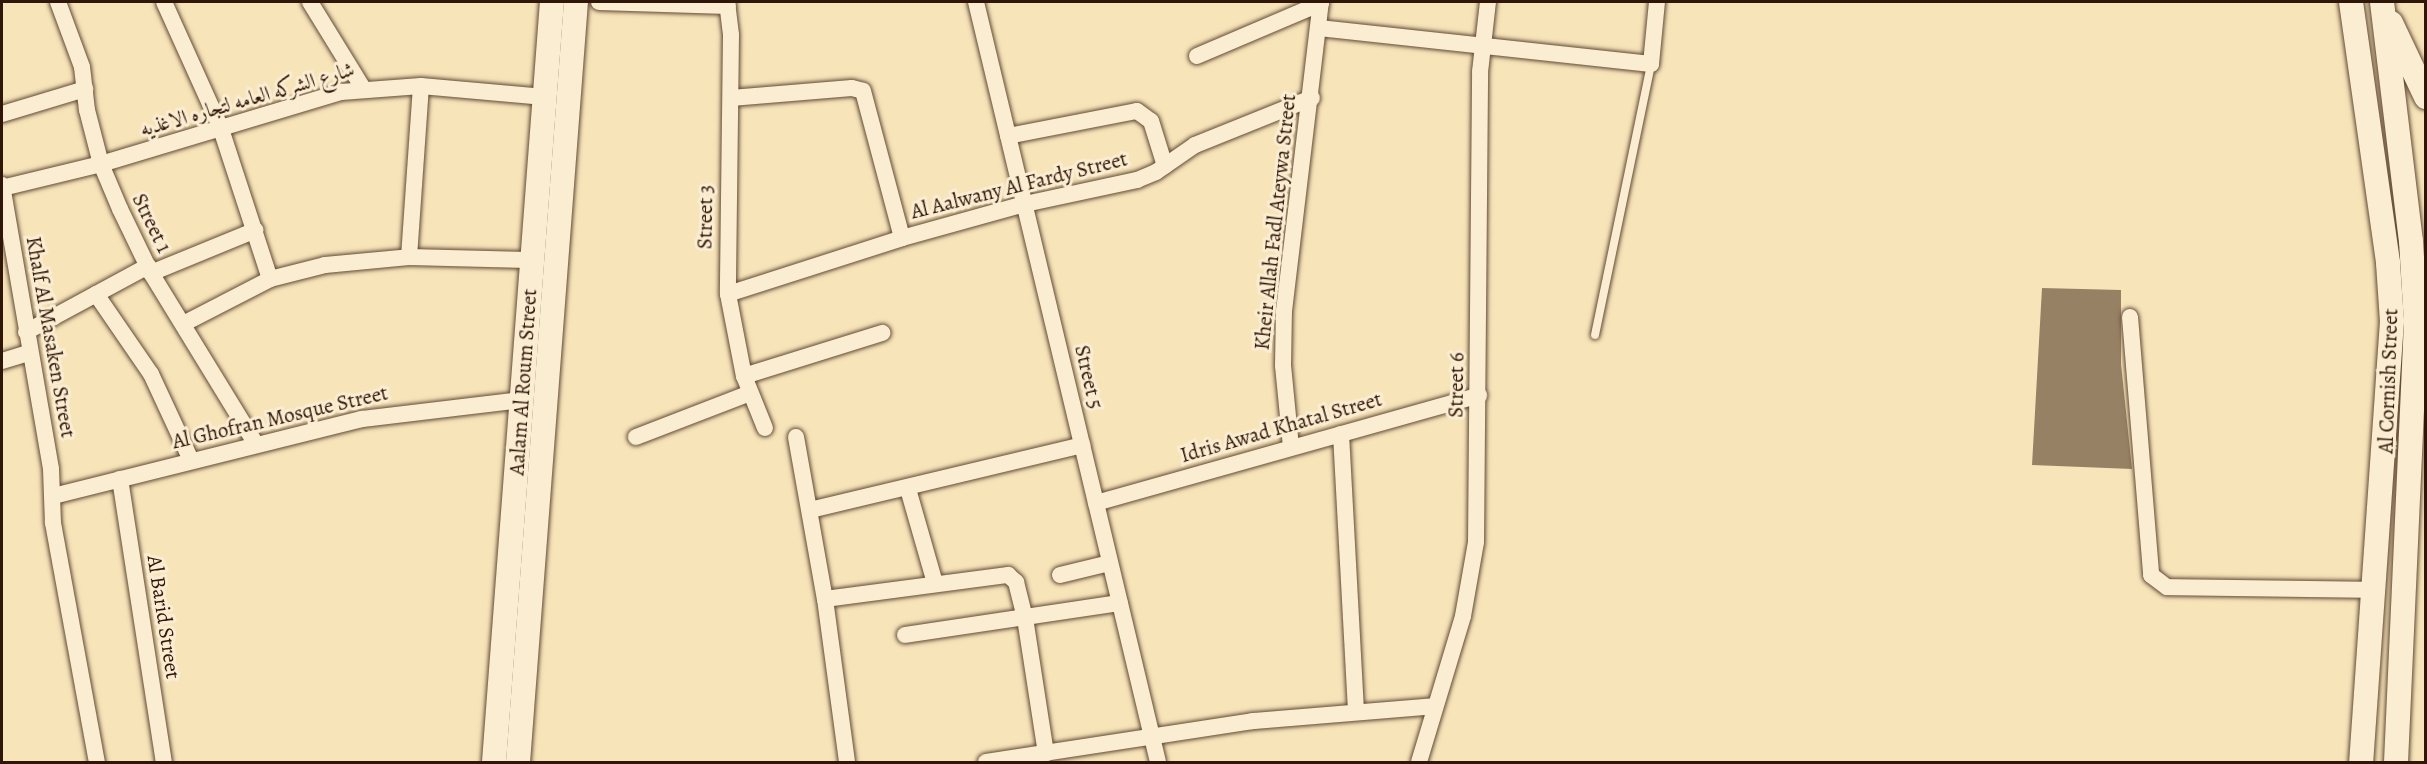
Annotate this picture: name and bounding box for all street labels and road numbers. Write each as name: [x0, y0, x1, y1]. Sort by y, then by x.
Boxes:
street label: شارع الشركه العامه لتجاره الاغذيه: [137, 56, 357, 142]
street label: Kheir Allah Fadl Ateywa Street: [1249, 93, 1301, 351]
street label: Al Aalwany Al Fardy Street: [908, 146, 1130, 224]
street label: Street 3: [692, 185, 718, 249]
street label: Street 1: [127, 189, 177, 257]
street label: Khalf Al Masaken Street: [21, 234, 81, 440]
street label: Aalam Al Roum Street: [504, 288, 542, 476]
street label: Al Cornish Street: [2373, 308, 2403, 454]
street label: Street 5: [1069, 343, 1109, 411]
street label: Street 6: [1443, 352, 1469, 418]
street label: Al Ghofran Mosque Street: [170, 380, 390, 454]
street label: Idris Awad Khatal Street: [1177, 386, 1385, 468]
street label: Al Barid Street: [142, 554, 186, 680]

